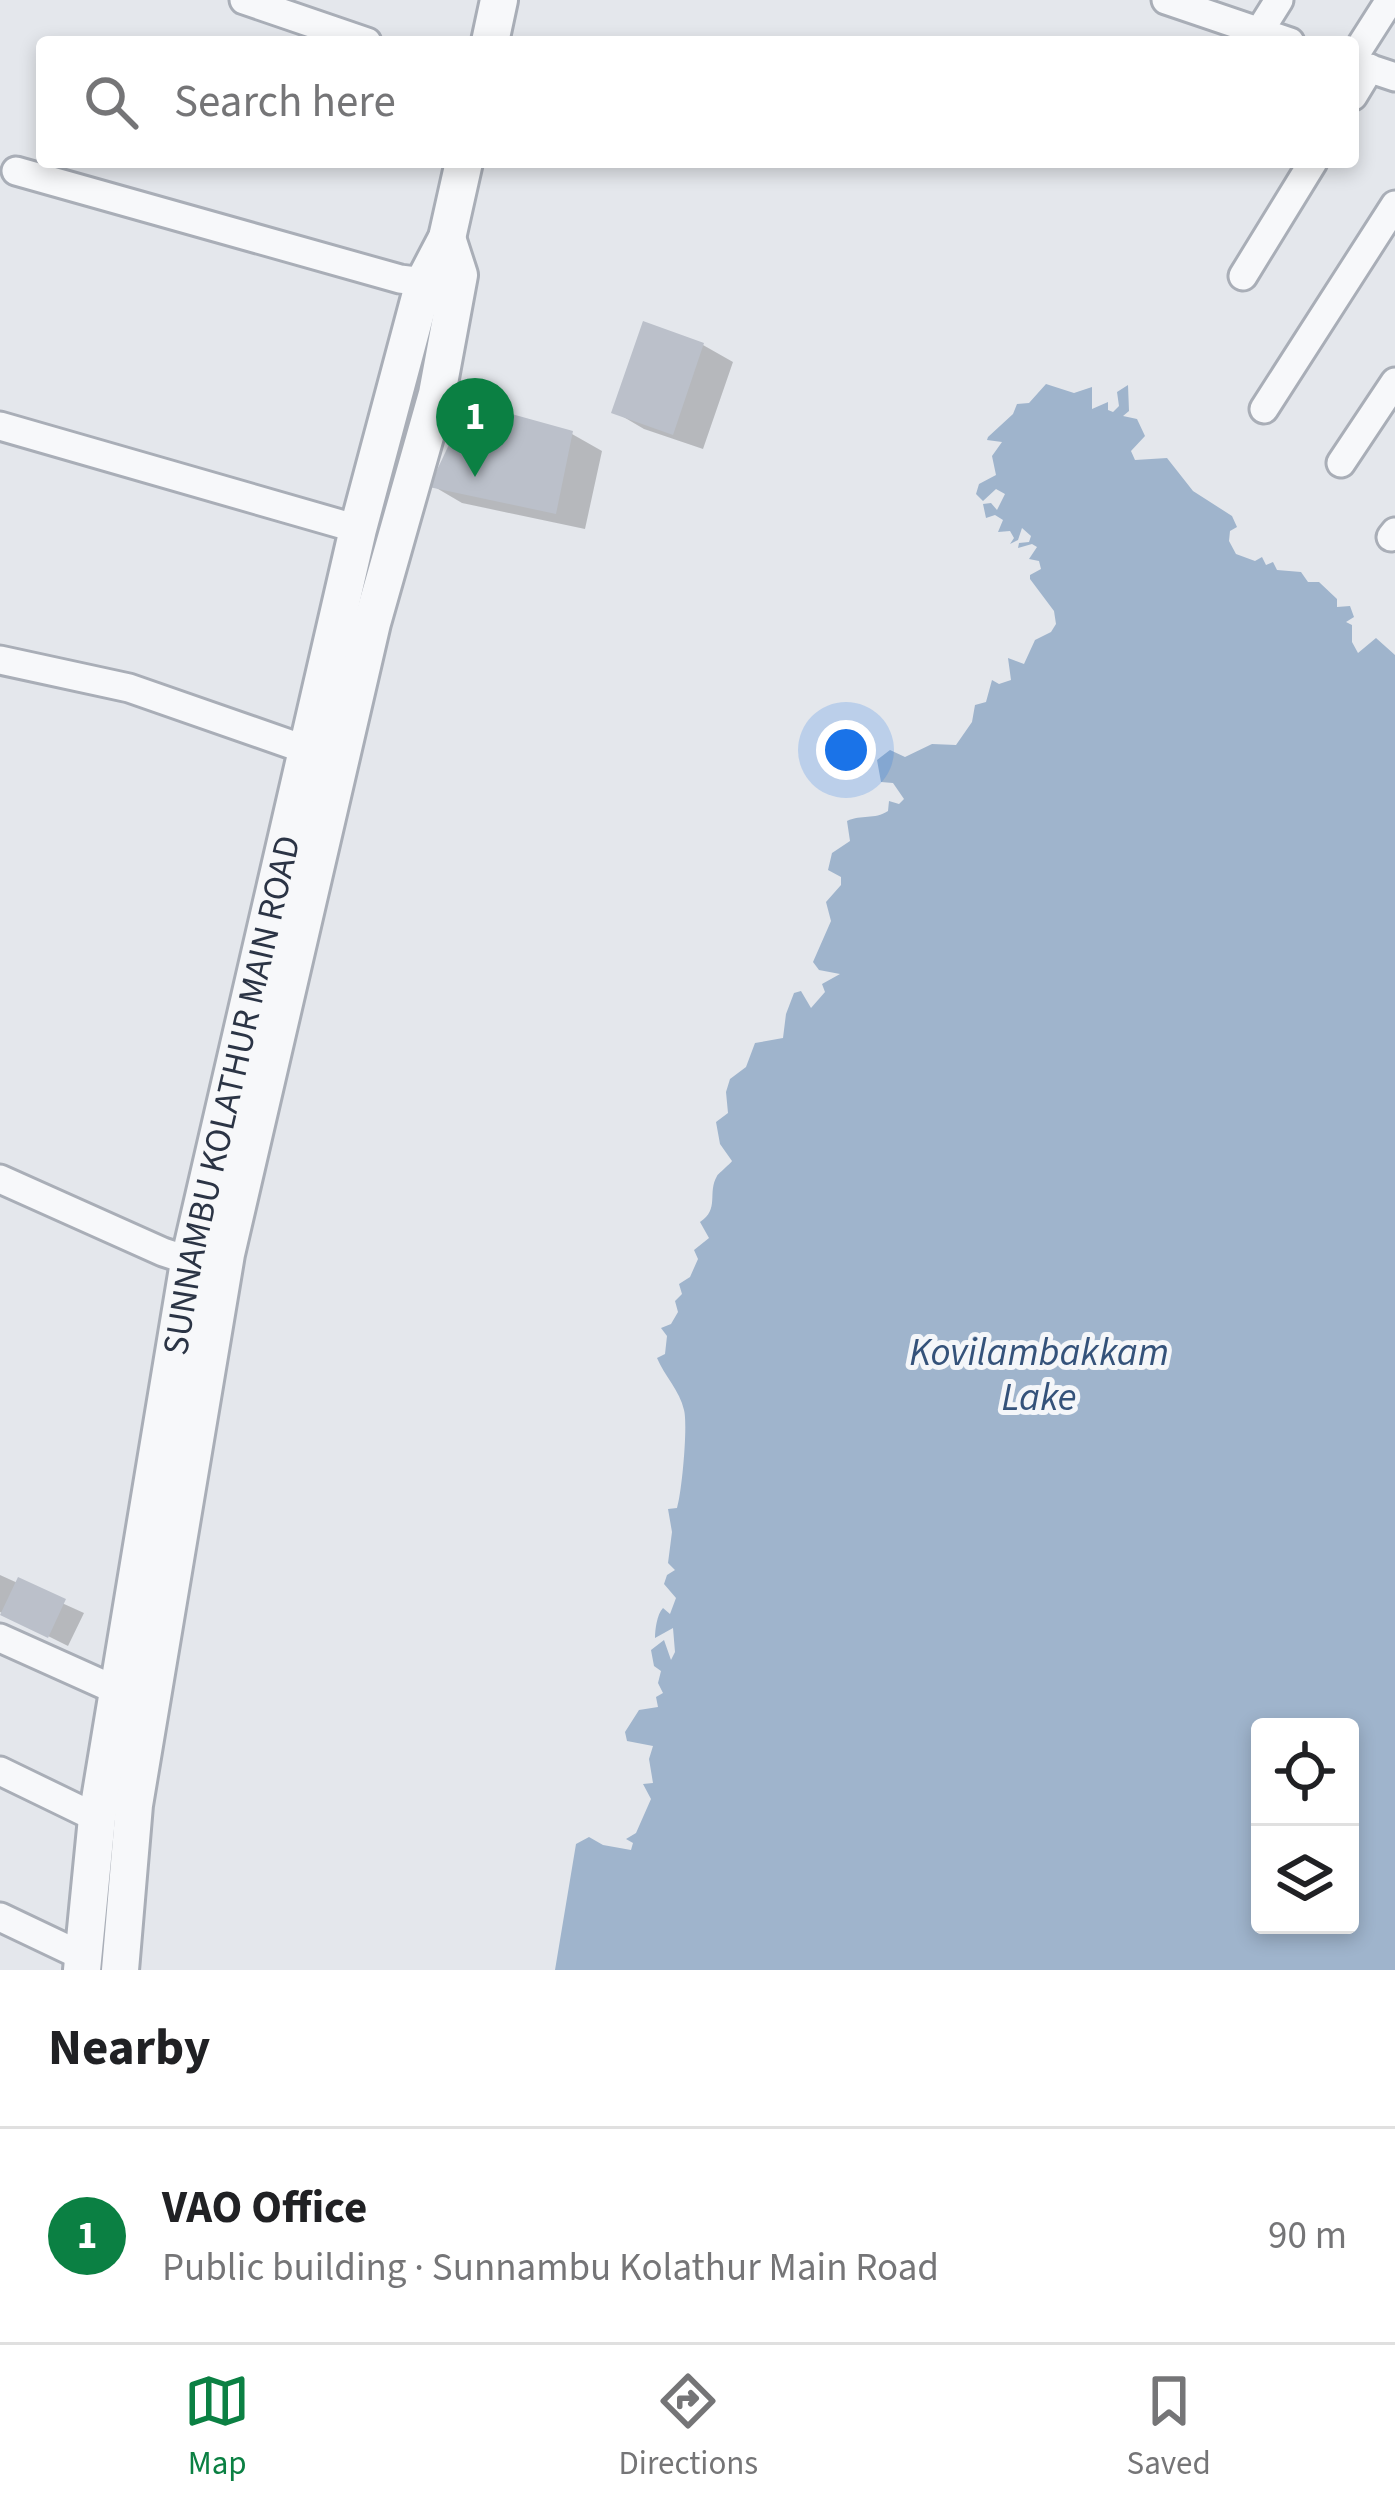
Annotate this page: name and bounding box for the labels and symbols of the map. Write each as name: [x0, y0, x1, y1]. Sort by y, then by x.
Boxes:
pin: 1: [436, 378, 514, 477]
your location: [816, 720, 876, 780]
street label: SUNNAMBU KOLATHUR MAIN ROAD: [150, 831, 314, 1359]
water label: Kovilambakkam Lake: [909, 1325, 1169, 1426]

